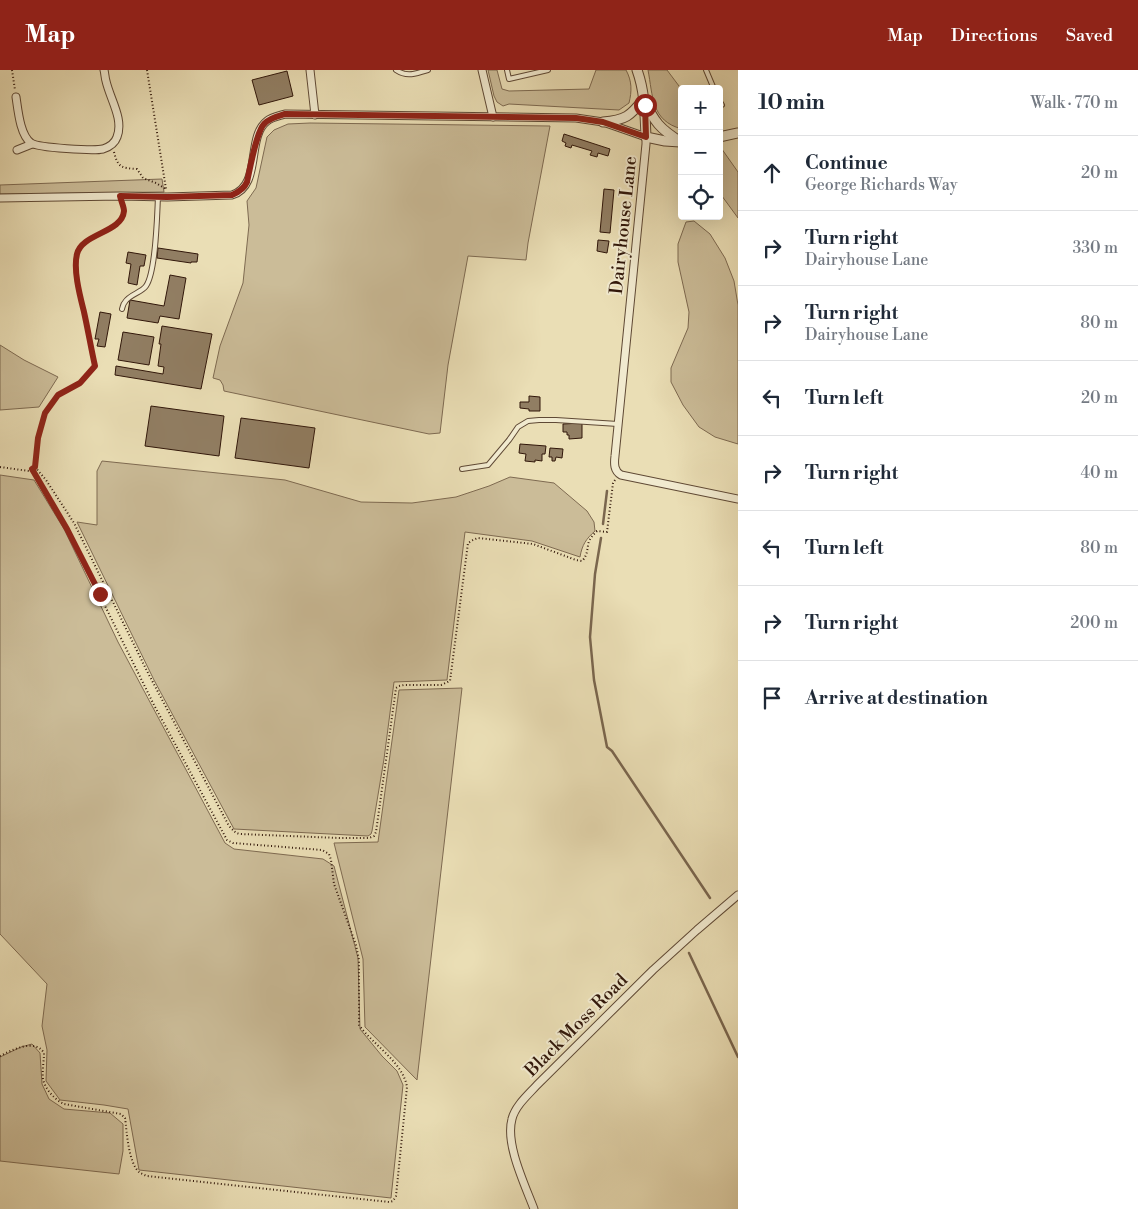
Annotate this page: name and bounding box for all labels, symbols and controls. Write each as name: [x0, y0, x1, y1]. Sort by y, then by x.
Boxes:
text: Map: [25, 20, 75, 50]
text: Map: [887, 24, 923, 47]
text: Directions: [951, 24, 1038, 47]
text: Saved: [1066, 24, 1113, 47]
map controls: [678, 85, 723, 220]
button: +: [678, 85, 723, 130]
text: 10 min: [758, 90, 825, 116]
text: Walk · 770 m: [1030, 93, 1118, 113]
route start: [634, 94, 657, 117]
button: −: [678, 130, 723, 175]
text: Continue: [805, 151, 888, 175]
street label: Dairyhouse Lane: [605, 155, 642, 295]
icon: ahead: [758, 159, 786, 187]
text: 20 m: [1081, 163, 1118, 183]
button: locate: [678, 175, 723, 220]
text: George Richards Way: [805, 175, 957, 195]
text: Turn right: [805, 226, 898, 250]
icon: right: [758, 234, 786, 262]
text: 330 m: [1072, 238, 1118, 258]
text: Dairyhouse Lane: [805, 250, 928, 270]
text: Turn right: [805, 301, 898, 325]
icon: right: [758, 309, 786, 337]
text: 80 m: [1080, 313, 1118, 333]
text: Dairyhouse Lane: [805, 325, 928, 345]
icon: left: [758, 384, 786, 412]
text: Turn left: [805, 386, 884, 410]
text: 20 m: [1081, 388, 1118, 408]
icon: right: [758, 459, 786, 487]
text: Turn right: [805, 461, 898, 485]
text: 40 m: [1081, 463, 1118, 483]
icon: left: [758, 534, 786, 562]
text: Turn left: [805, 536, 884, 560]
text: 80 m: [1080, 538, 1118, 558]
route end: [89, 583, 112, 606]
icon: right: [758, 609, 786, 637]
text: Turn right: [805, 611, 898, 635]
text: 200 m: [1070, 613, 1118, 633]
icon: arrive: [758, 684, 786, 712]
text: Arrive at destination: [805, 686, 988, 710]
street label: Black Moss Road: [519, 968, 633, 1082]

